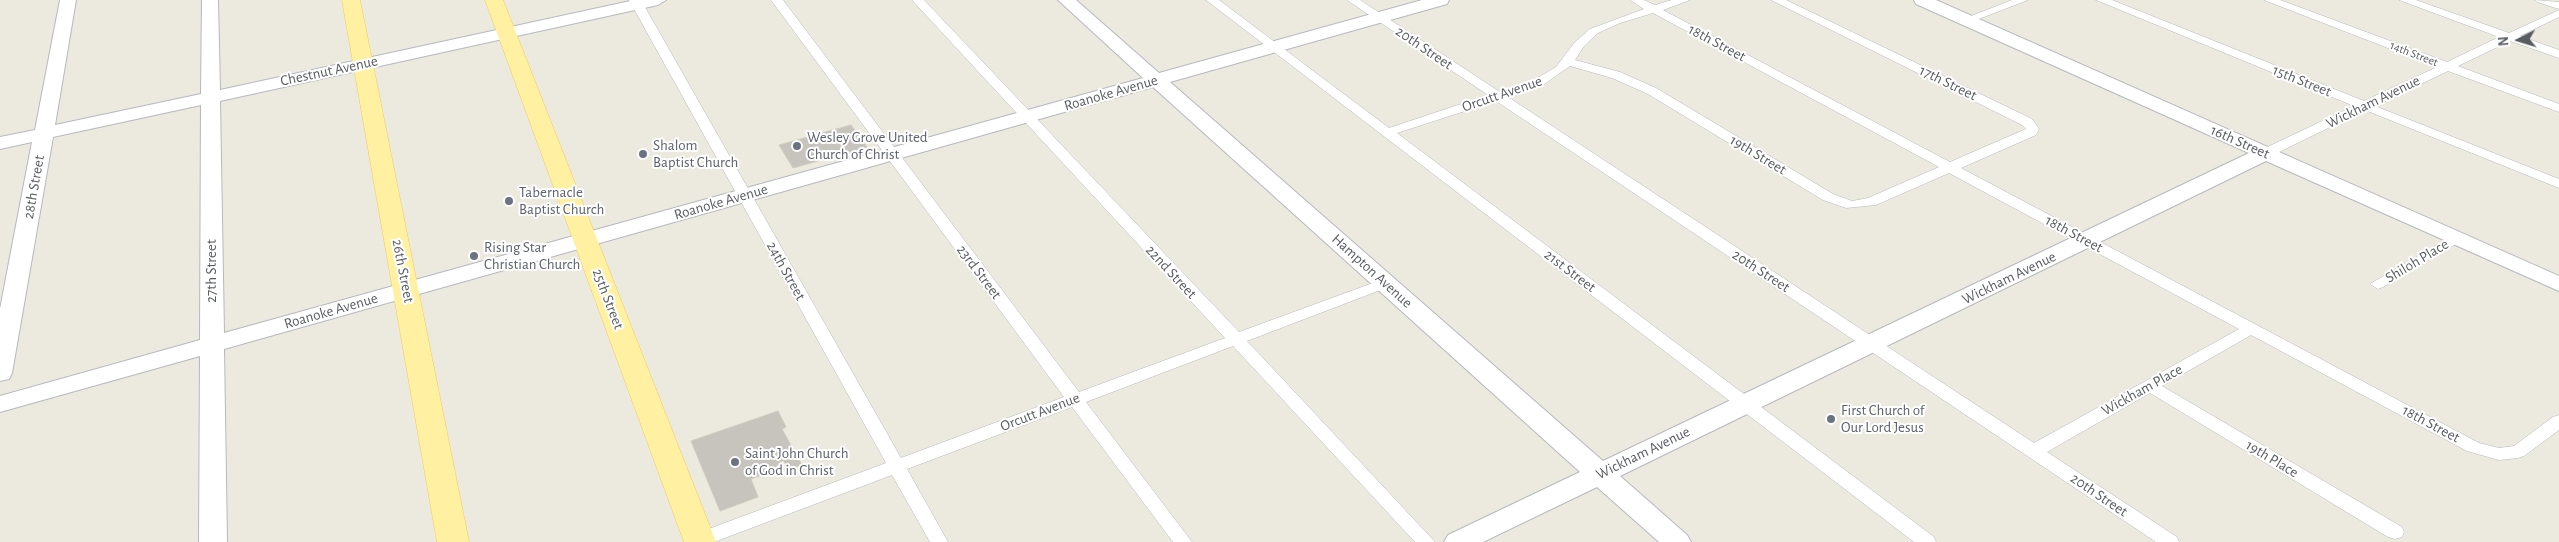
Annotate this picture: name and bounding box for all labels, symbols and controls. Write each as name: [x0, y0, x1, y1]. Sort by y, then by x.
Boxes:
north arrow: [2494, 15, 2544, 65]
street label: 18th Street: [1685, 20, 1749, 66]
street label: 20th Street: [1392, 22, 1456, 74]
text: N: [2497, 36, 2511, 47]
street label: 14th Street: [2388, 38, 2440, 70]
street label: Chestnut Avenue: [279, 52, 379, 90]
street label: 17th Street: [1916, 61, 1980, 105]
street label: 15th Street: [2270, 61, 2334, 101]
street label: Roanoke Avenue: [1062, 71, 1160, 115]
street label: Wickham Avenue: [2323, 71, 2423, 133]
street label: Orcutt Avenue: [1460, 72, 1544, 116]
street label: 16th Street: [2208, 121, 2272, 163]
place label: Wesley Grove United Church of Christ: [807, 128, 928, 163]
street label: 19th Street: [1727, 131, 1789, 179]
place label: Shalom Baptist Church: [653, 136, 738, 171]
marker: Wesley Grove United Church of Christ: [791, 140, 803, 152]
marker: Shalom Baptist Church: [637, 148, 649, 160]
street label: 28th Street: [20, 154, 48, 220]
street label: Roanoke Avenue: [672, 180, 770, 224]
place label: Tabernacle Baptist Church: [519, 183, 604, 218]
marker: Tabernacle Baptist Church: [503, 195, 515, 207]
street label: 18th Street: [2042, 211, 2106, 257]
street label: Hampton Avenue: [1328, 230, 1416, 312]
street label: Shiloh Place: [2382, 235, 2452, 287]
street label: 26th Street: [388, 238, 418, 304]
place label: Rising Star Christian Church: [484, 238, 580, 273]
street label: 24th Street: [763, 238, 809, 304]
street label: 27th Street: [202, 239, 220, 303]
street label: 23rd Street: [953, 241, 1005, 303]
street label: 22nd Street: [1142, 241, 1200, 303]
street label: 21st Street: [1541, 246, 1599, 296]
street label: 20th Street: [1729, 246, 1793, 296]
street label: Wickham Avenue: [1959, 247, 2059, 309]
marker: Rising Star Christian Church: [468, 250, 480, 262]
street label: 25th Street: [588, 266, 628, 332]
street label: Roanoke Avenue: [282, 289, 380, 333]
street label: Wickham Place: [2098, 360, 2186, 420]
street label: Orcutt Avenue: [998, 389, 1082, 435]
place label: First Church of Our Lord Jesus: [1841, 401, 1924, 436]
street label: 18th Street: [2399, 401, 2463, 447]
marker: First Church of Our Lord Jesus: [1825, 413, 1837, 425]
street label: Wickham Avenue: [1593, 422, 1693, 484]
street label: 19th Place: [2242, 436, 2302, 482]
place label: Saint John Church of God in Christ: [745, 444, 848, 479]
marker: Saint John Church of God in Christ: [729, 456, 741, 468]
street label: 20th Street: [2067, 469, 2131, 521]

